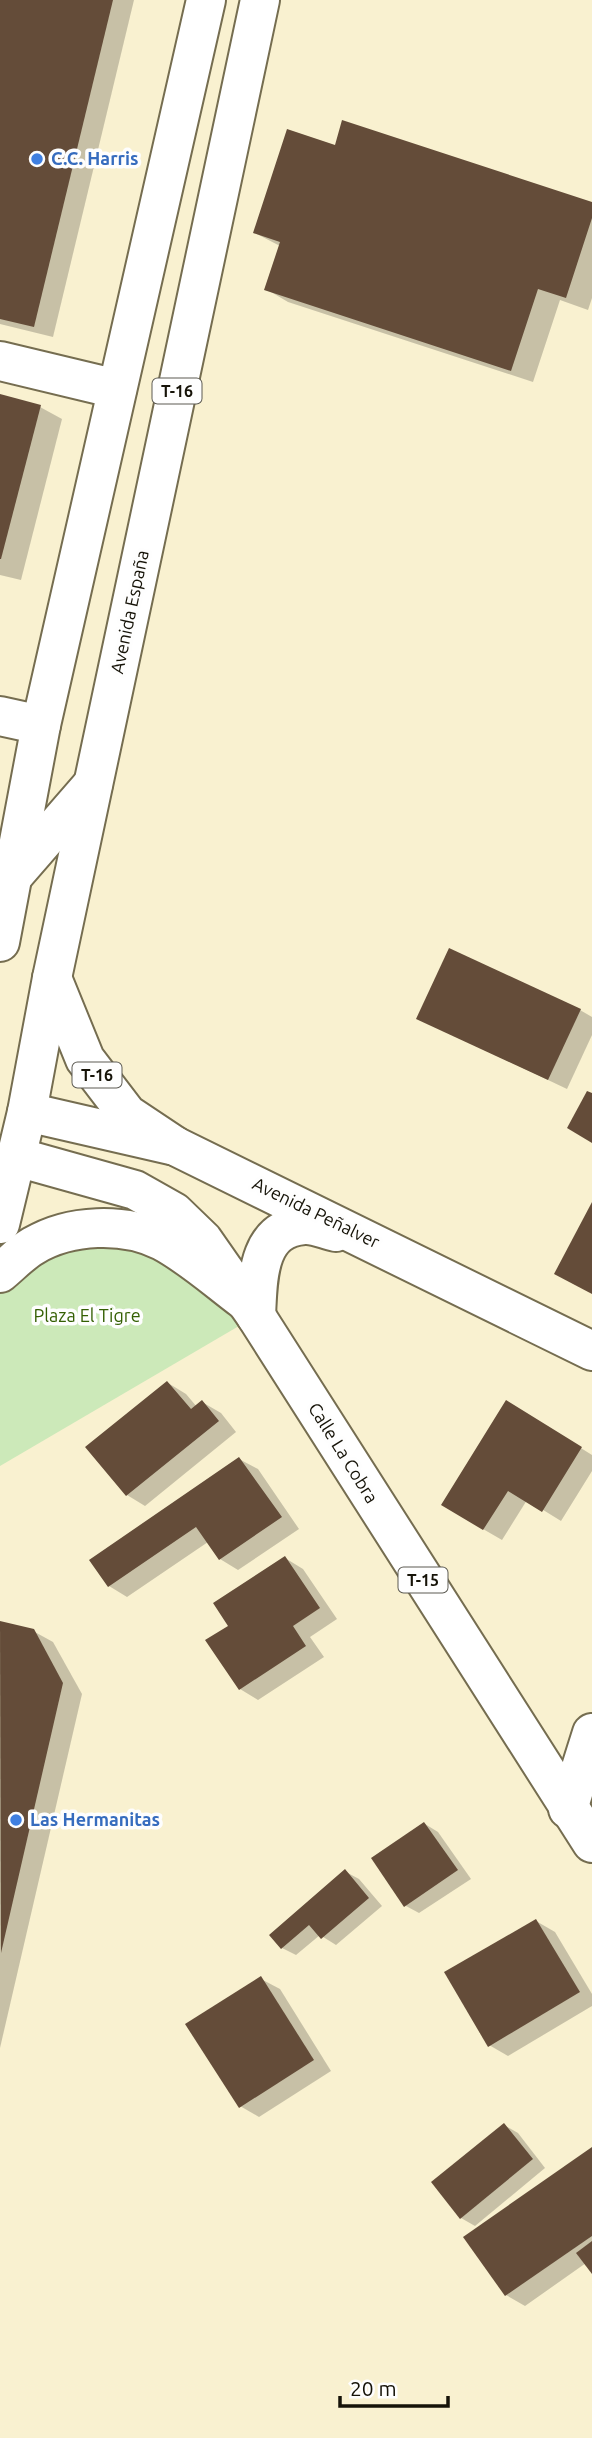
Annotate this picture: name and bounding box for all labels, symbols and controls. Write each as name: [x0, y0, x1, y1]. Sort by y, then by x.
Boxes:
place label: C.C. Harris: [51, 148, 138, 168]
marker: C.C. Harris: [29, 151, 45, 167]
road number: T-16: [152, 378, 202, 404]
street label: Avenida España: [106, 548, 152, 675]
road number: T-16: [72, 1063, 122, 1088]
street label: Avenida Peñalver: [250, 1173, 383, 1252]
park label: Plaza El Tigre: [33, 1305, 141, 1325]
street label: Calle La Cobra: [305, 1399, 383, 1506]
road number: T-15: [398, 1568, 448, 1592]
place label: Las Hermanitas: [30, 1809, 160, 1829]
marker: Las Hermanitas: [8, 1812, 24, 1828]
scale bar: [340, 2364, 448, 2408]
text: 20 m: [350, 2376, 397, 2400]

